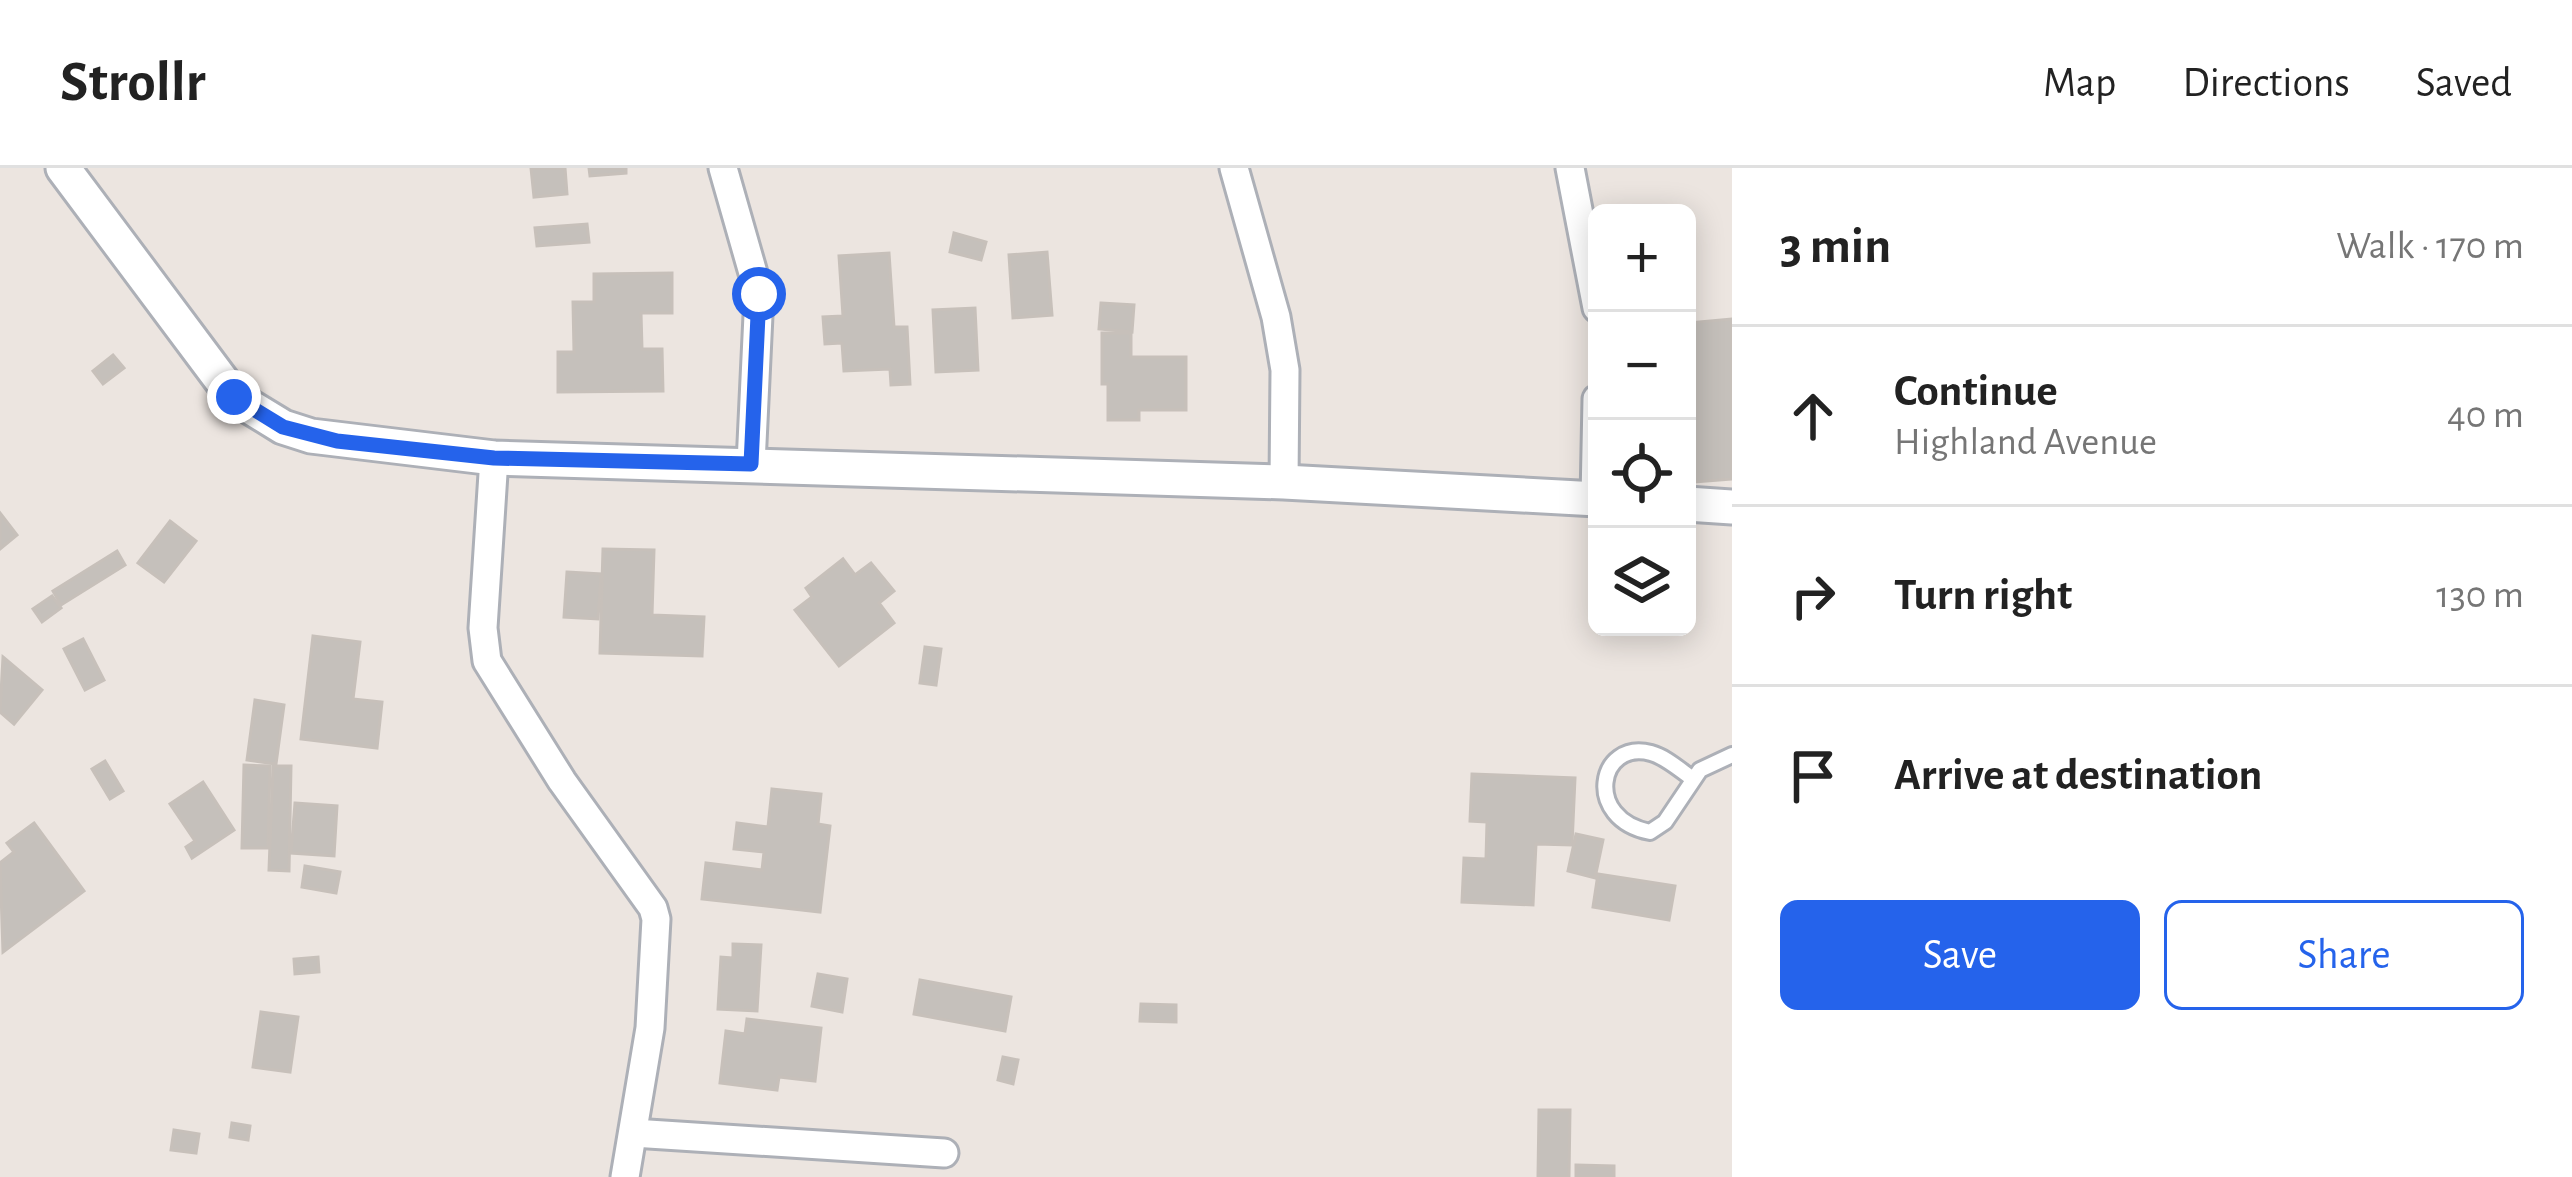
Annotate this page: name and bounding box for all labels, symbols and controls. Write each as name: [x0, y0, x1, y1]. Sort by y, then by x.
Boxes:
text: Strollr: [60, 54, 205, 111]
text: Map: [2043, 62, 2117, 104]
text: Directions: [2183, 62, 2350, 104]
text: Saved: [2416, 62, 2512, 104]
map controls: [1588, 204, 1696, 636]
button: +: [1588, 204, 1696, 312]
text: 3 min: [1780, 221, 1891, 272]
text: Walk · 170 m: [2336, 227, 2524, 266]
route start: [732, 267, 786, 321]
button: −: [1588, 312, 1696, 420]
text: Continue: [1894, 369, 2058, 414]
route end: [207, 370, 261, 424]
icon: ahead: [1780, 383, 1846, 449]
text: 40 m: [2447, 396, 2524, 435]
button: locate: [1588, 420, 1696, 528]
text: Highland Avenue: [1894, 423, 2157, 462]
button: layers: [1588, 528, 1696, 636]
icon: right: [1780, 563, 1846, 629]
text: Turn right: [1894, 573, 2072, 618]
text: 130 m: [2436, 576, 2524, 615]
icon: arrive: [1780, 743, 1846, 809]
text: Arrive at destination: [1894, 753, 2262, 798]
button: Save: [1780, 900, 2140, 1010]
button: Share: [2164, 900, 2524, 1010]

